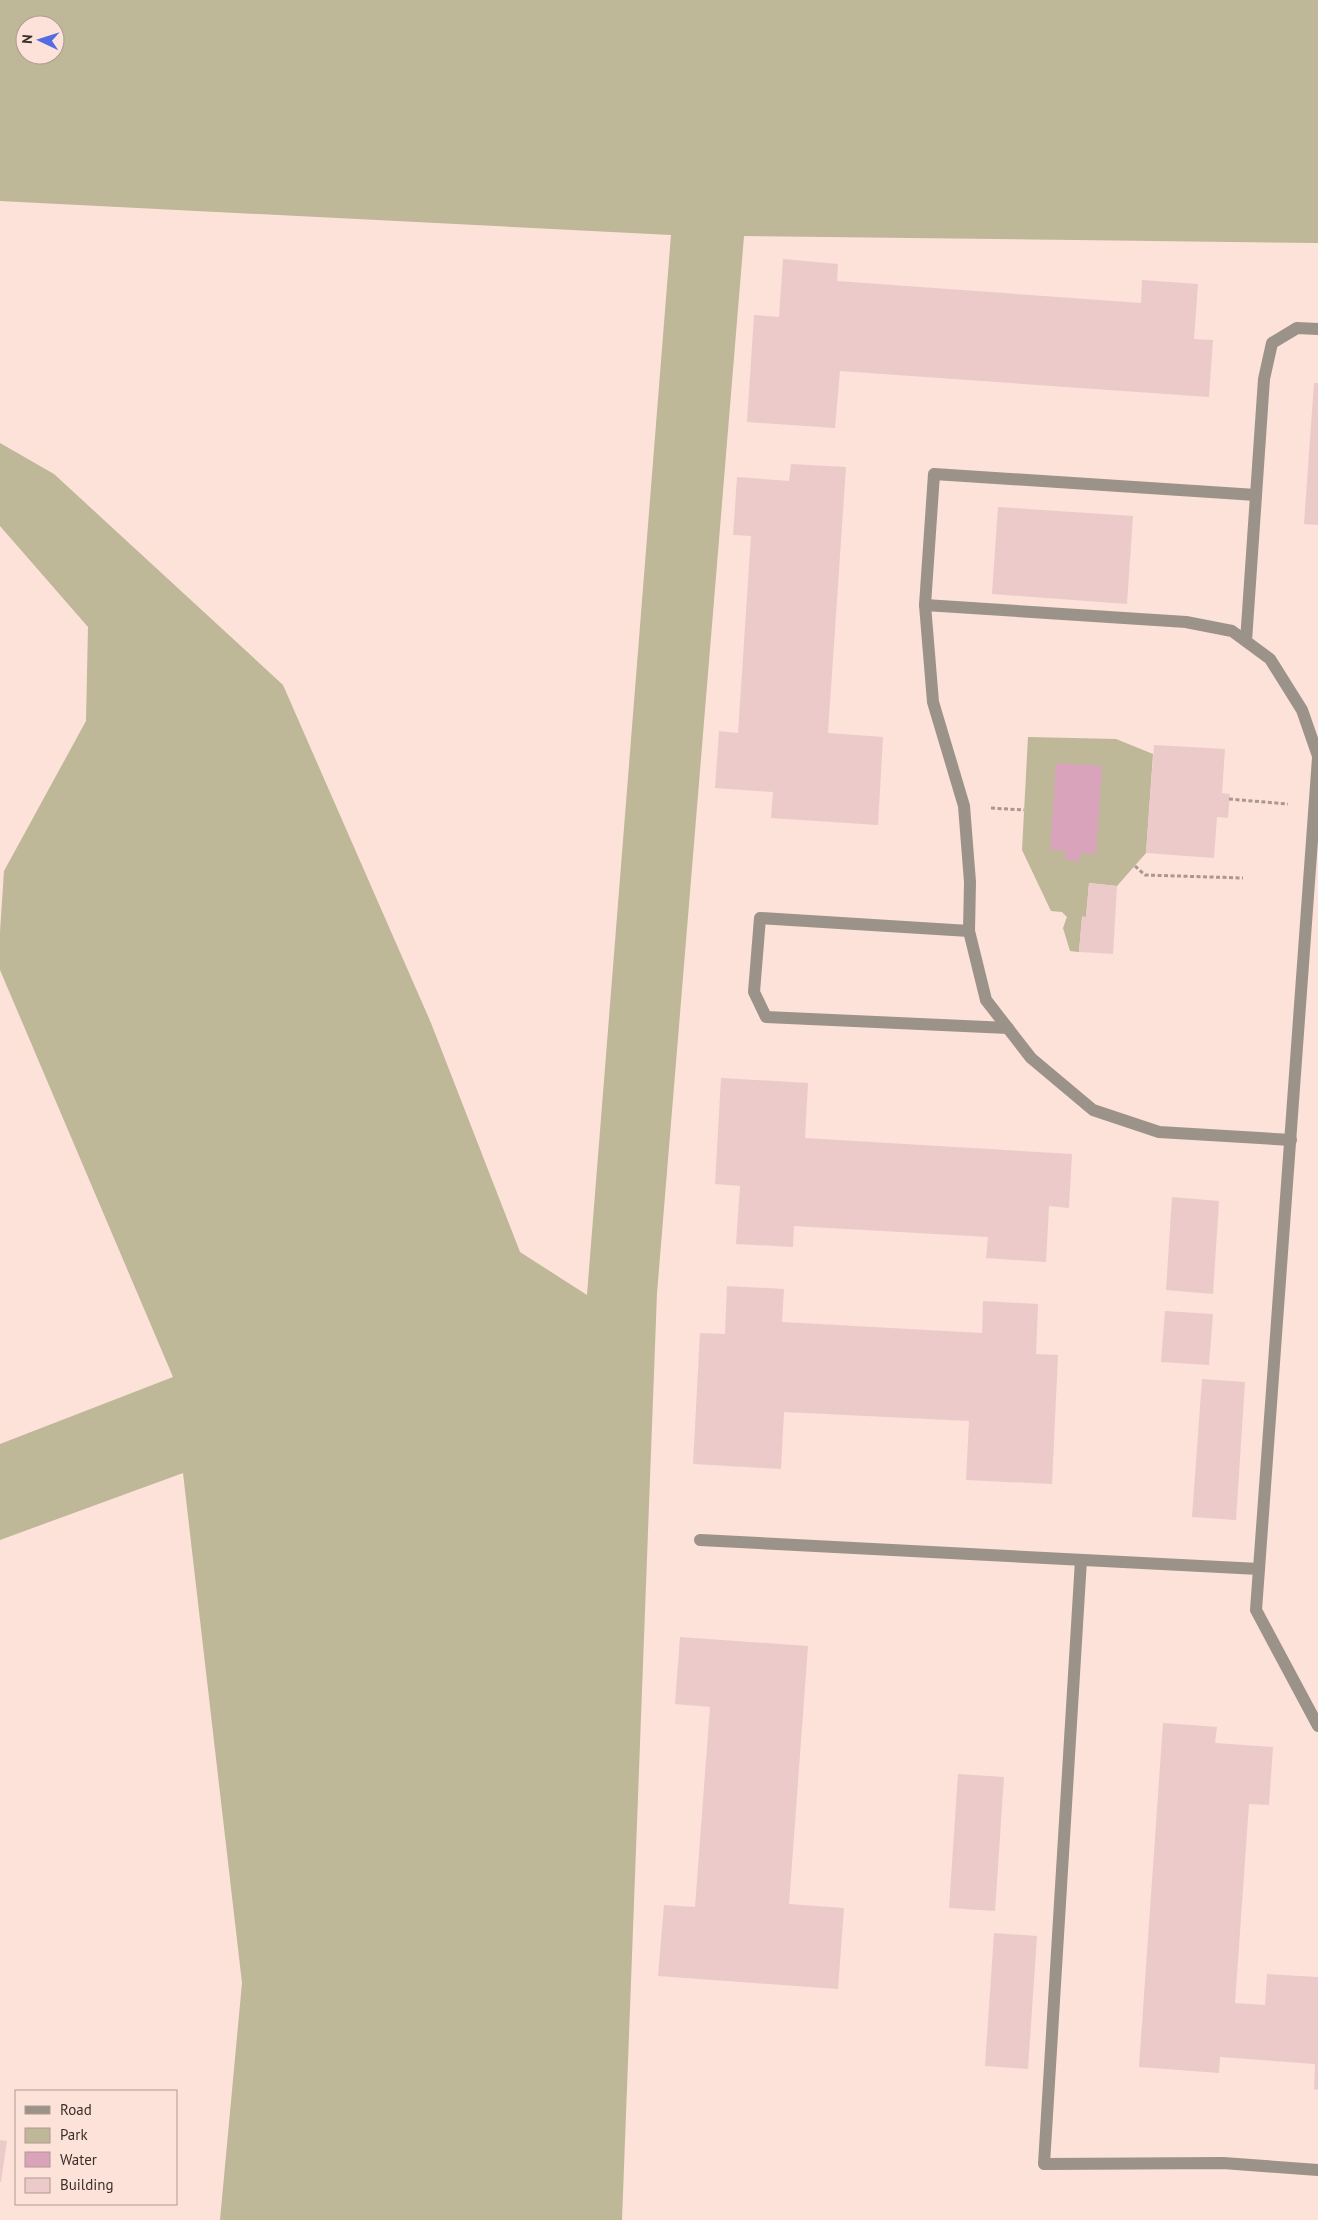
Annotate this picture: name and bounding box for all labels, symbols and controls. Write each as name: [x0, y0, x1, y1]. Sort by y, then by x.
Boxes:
north arrow: [15, 15, 65, 65]
text: N: [18, 34, 36, 44]
legend: [15, 2090, 178, 2205]
text: Road: [60, 2100, 92, 2119]
text: Park: [60, 2125, 88, 2144]
text: Water: [60, 2150, 97, 2169]
text: Building: [60, 2175, 114, 2194]

